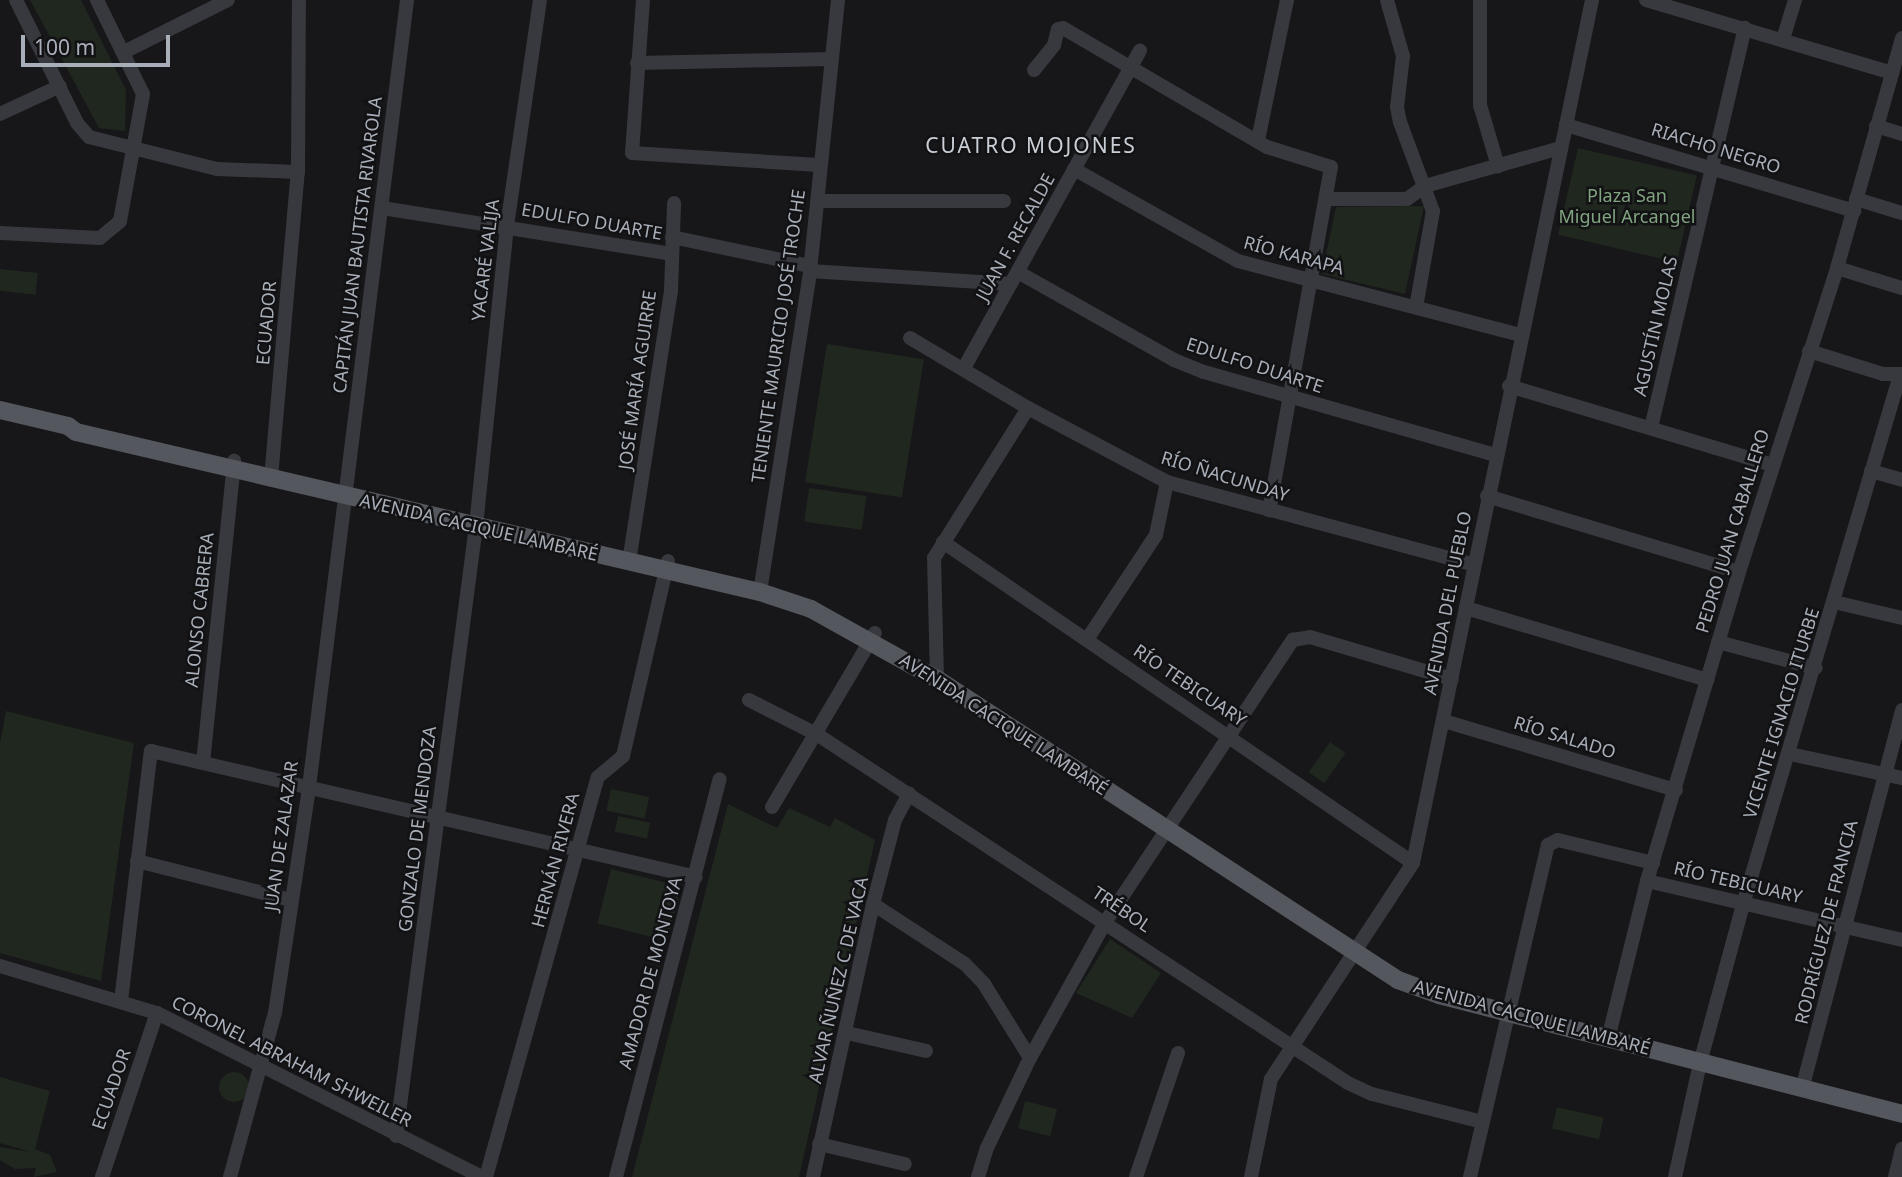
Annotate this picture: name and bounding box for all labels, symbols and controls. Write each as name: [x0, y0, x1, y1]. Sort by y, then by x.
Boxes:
scale bar: [24, 21, 173, 65]
text: 100 m: [34, 33, 95, 61]
street label: CAPITÁN JUAN BAUTISTA RIVAROLA: [328, 96, 386, 394]
street label: RIACHO NEGRO: [1649, 118, 1783, 178]
district label: CUATRO MOJONES: [927, 132, 1135, 158]
street label: JUAN F. RECALDE: [971, 170, 1059, 304]
park label: Plaza San Miguel Arcangel: [1559, 185, 1695, 228]
street label: TENIENTE MAURICIO JOSÉ TROCHE: [747, 188, 809, 484]
street label: YACARÉ VALIJA: [467, 198, 503, 322]
street label: EDULFO DUARTE: [520, 198, 664, 244]
street label: RÍO KARAPA: [1242, 231, 1346, 279]
street label: AGUSTÍN MOLAS: [1628, 254, 1682, 398]
street label: ECUADOR: [252, 280, 280, 366]
street label: JOSÉ MARÍA AGUIRRE: [614, 289, 660, 471]
street label: EDULFO DUARTE: [1184, 333, 1326, 397]
street label: PEDRO JUAN CABALLERO: [1691, 427, 1773, 635]
street label: RÍO ÑACUNDAY: [1159, 446, 1291, 506]
street label: AVENIDA CACIQUE LAMBARÉ: [358, 489, 600, 565]
street label: AVENIDA DEL PUEBLO: [1419, 509, 1475, 697]
street label: ALONSO CABRERA: [180, 532, 218, 688]
street label: VICENTE IGNACIO ITURBE: [1739, 605, 1823, 821]
street label: RÍO TEBICUARY: [1130, 639, 1250, 731]
street label: AVENIDA CACIQUE LAMBARÉ: [896, 649, 1112, 799]
street label: RÍO SALADO: [1511, 711, 1619, 763]
street label: GONZALO DE MENDOZA: [394, 725, 440, 933]
street label: JUAN DE ZALAZAR: [260, 760, 302, 912]
street label: HERNÁN RIVERA: [527, 790, 583, 930]
street label: RODRÍGUEZ DE FRANCIA: [1790, 818, 1862, 1026]
street label: RÍO TEBICUARY: [1672, 857, 1804, 907]
street label: AMADOR DE MONTOYA: [614, 874, 686, 1072]
street label: ALVAR ÑUÑEZ C DE VACA: [804, 875, 872, 1085]
street label: TRÉBOL: [1088, 881, 1156, 937]
street label: AVENIDA CACIQUE LAMBARÉ: [1411, 975, 1653, 1059]
street label: CORONEL ABRAHAM SHWEILER: [168, 991, 416, 1131]
street label: ECUADOR: [87, 1046, 135, 1132]

